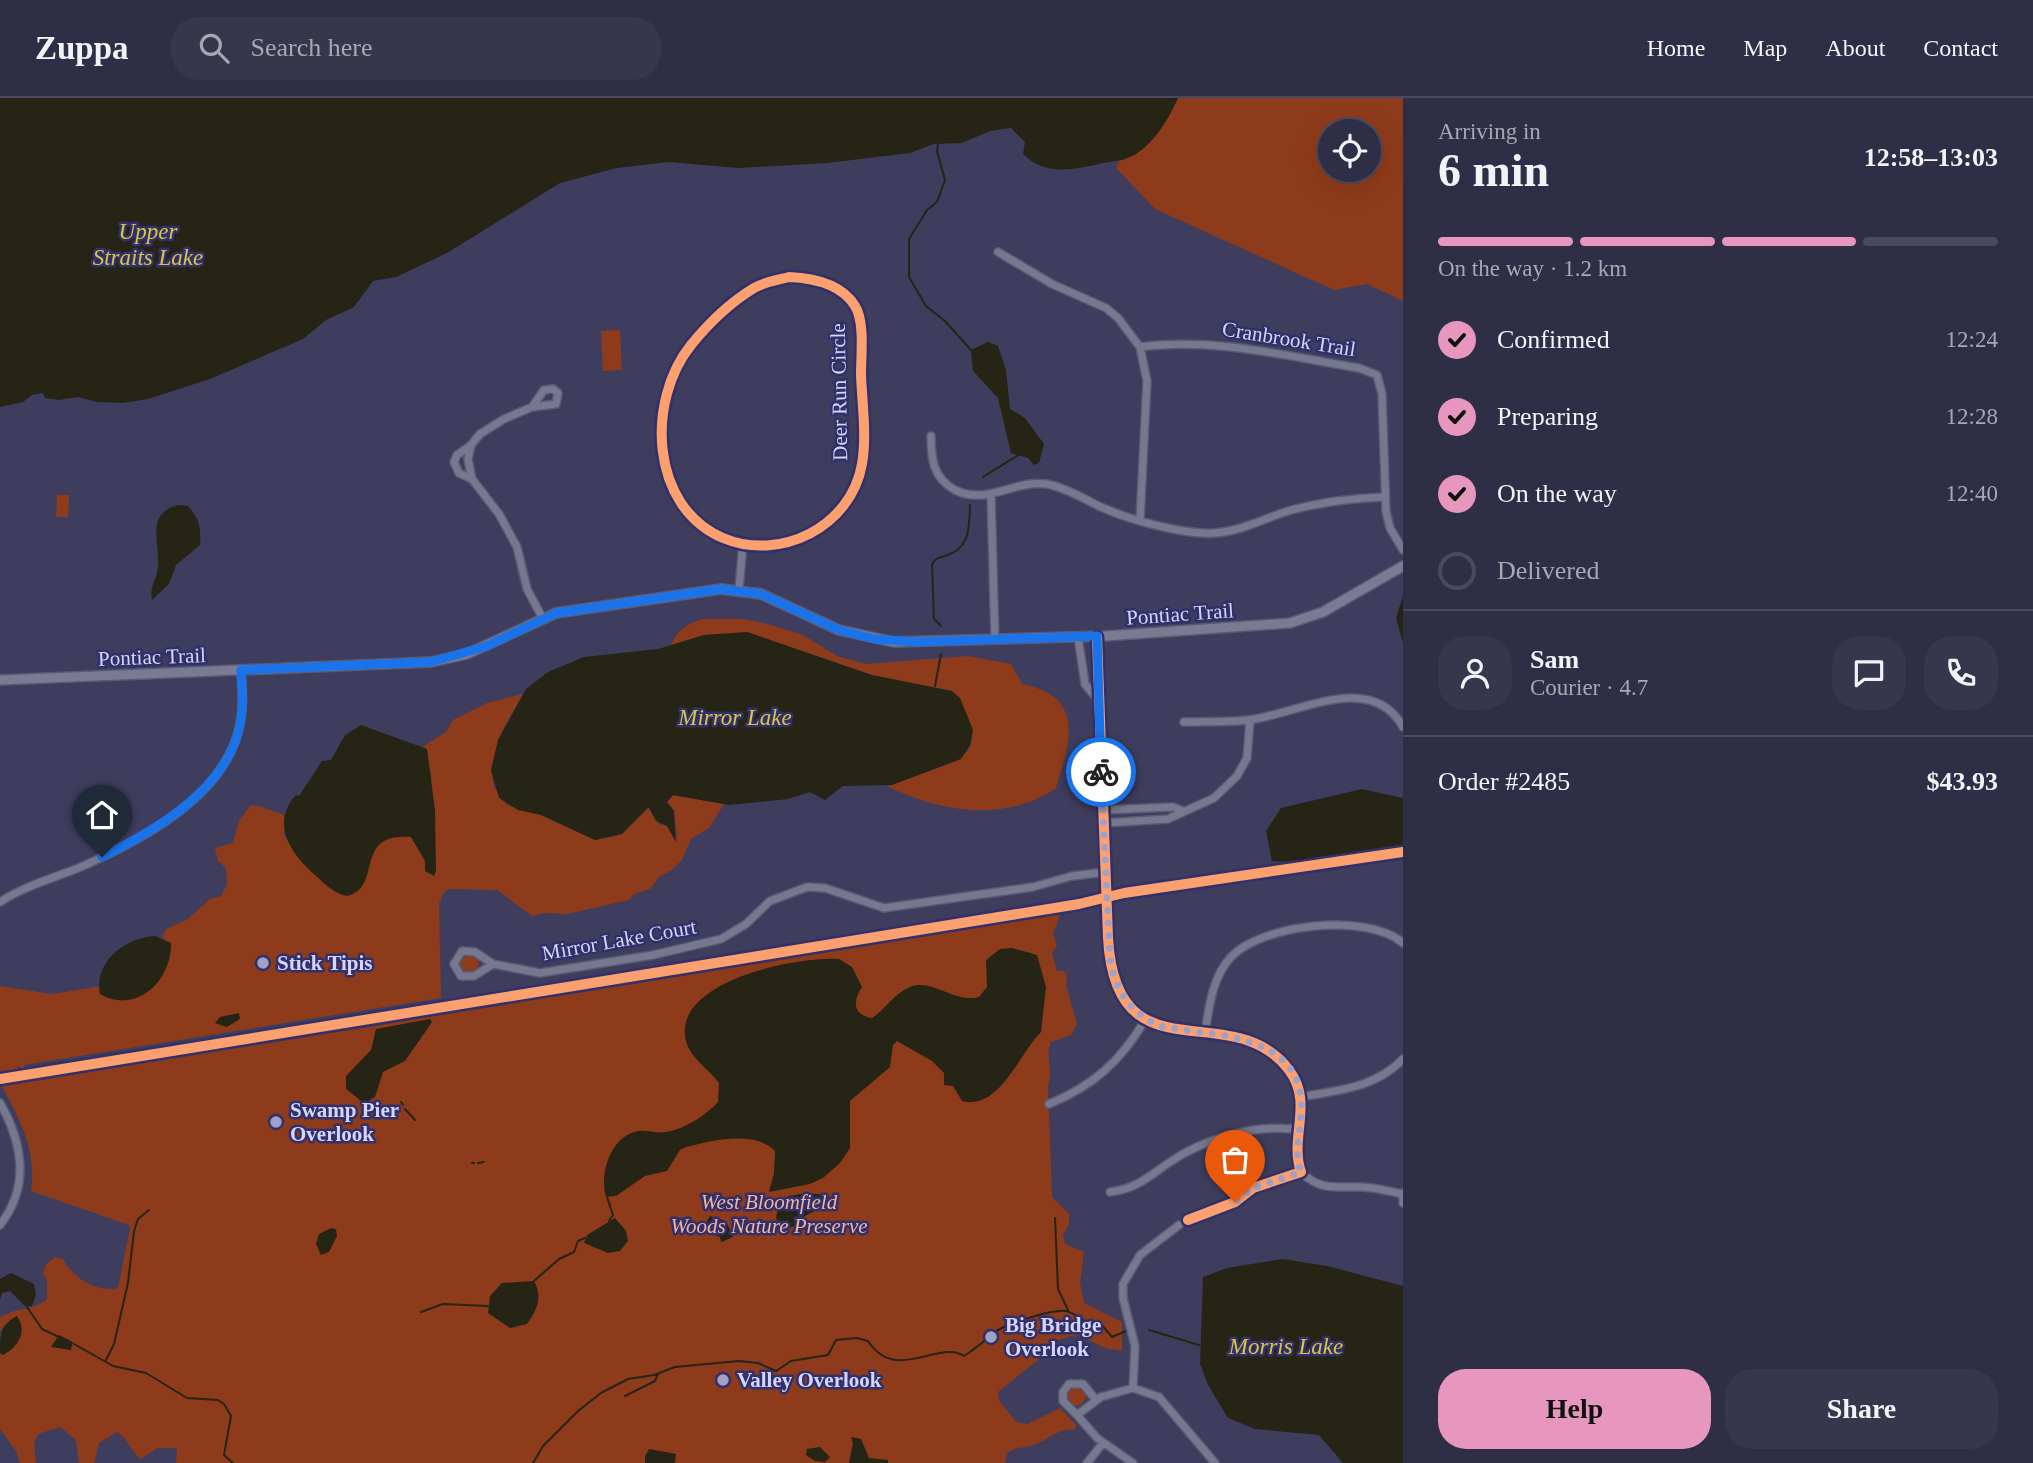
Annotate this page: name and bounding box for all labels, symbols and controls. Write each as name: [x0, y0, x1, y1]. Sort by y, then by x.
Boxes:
search box: [171, 17, 661, 80]
icon: search: [195, 29, 233, 67]
text: Zuppa: [35, 30, 129, 66]
text: Search here: [251, 33, 373, 62]
text: Home: [1647, 35, 1705, 61]
text: Map: [1743, 35, 1787, 61]
text: About: [1825, 35, 1885, 61]
text: Contact: [1923, 35, 1998, 61]
map controls: [1318, 119, 1381, 182]
button: locate: [1318, 119, 1381, 182]
text: Arriving in: [1438, 119, 1541, 144]
text: 12:58–13:03: [1864, 143, 1998, 172]
text: 6 min: [1438, 145, 1549, 196]
water label: Upper Straits Lake: [93, 219, 203, 270]
text: On the way · 1.2 km: [1438, 256, 1627, 281]
street label: Cranbrook Trail: [1221, 317, 1358, 361]
icon: check: [1438, 321, 1476, 359]
street label: Deer Run Circle: [826, 323, 852, 461]
text: Confirmed: [1497, 325, 1610, 354]
text: 12:24: [1946, 327, 1998, 352]
icon: check: [1438, 398, 1476, 436]
text: Preparing: [1497, 402, 1598, 431]
text: 12:28: [1946, 404, 1998, 429]
icon: check: [1438, 475, 1476, 513]
text: On the way: [1497, 479, 1617, 508]
text: 12:40: [1946, 481, 1998, 506]
text: Delivered: [1497, 556, 1600, 585]
street label: Pontiac Trail: [1125, 598, 1235, 630]
button: person: [1438, 636, 1512, 710]
button: chat: [1832, 636, 1906, 710]
button: phone: [1924, 636, 1998, 710]
street label: Pontiac Trail: [98, 643, 207, 671]
text: Sam: [1530, 645, 1579, 674]
text: Courier · 4.7: [1530, 675, 1648, 700]
water label: Mirror Lake: [677, 705, 792, 730]
courier: [1066, 737, 1136, 807]
icon: bike: [1082, 753, 1120, 791]
text: Order #2485: [1438, 767, 1570, 796]
text: $43.93: [1927, 767, 1998, 796]
pin: [72, 785, 132, 857]
icon: home: [83, 796, 121, 834]
street label: Mirror Lake Court: [540, 915, 698, 965]
place label: Stick Tipis: [277, 951, 373, 975]
marker: Stick Tipis: [255, 955, 271, 971]
place label: Swamp Pier Overlook: [290, 1098, 399, 1146]
marker: Swamp Pier Overlook: [268, 1114, 284, 1130]
pin: [1205, 1130, 1265, 1202]
icon: bag: [1216, 1141, 1254, 1179]
park label: West Bloomfield Woods Nature Preserve: [670, 1190, 868, 1238]
place label: Big Bridge Overlook: [1005, 1313, 1101, 1361]
marker: Big Bridge Overlook: [983, 1329, 999, 1345]
water label: Morris Lake: [1228, 1334, 1343, 1359]
place label: Valley Overlook: [737, 1368, 882, 1392]
button: Help: [1438, 1369, 1711, 1449]
button: Share: [1725, 1369, 1998, 1449]
marker: Valley Overlook: [715, 1372, 731, 1388]

